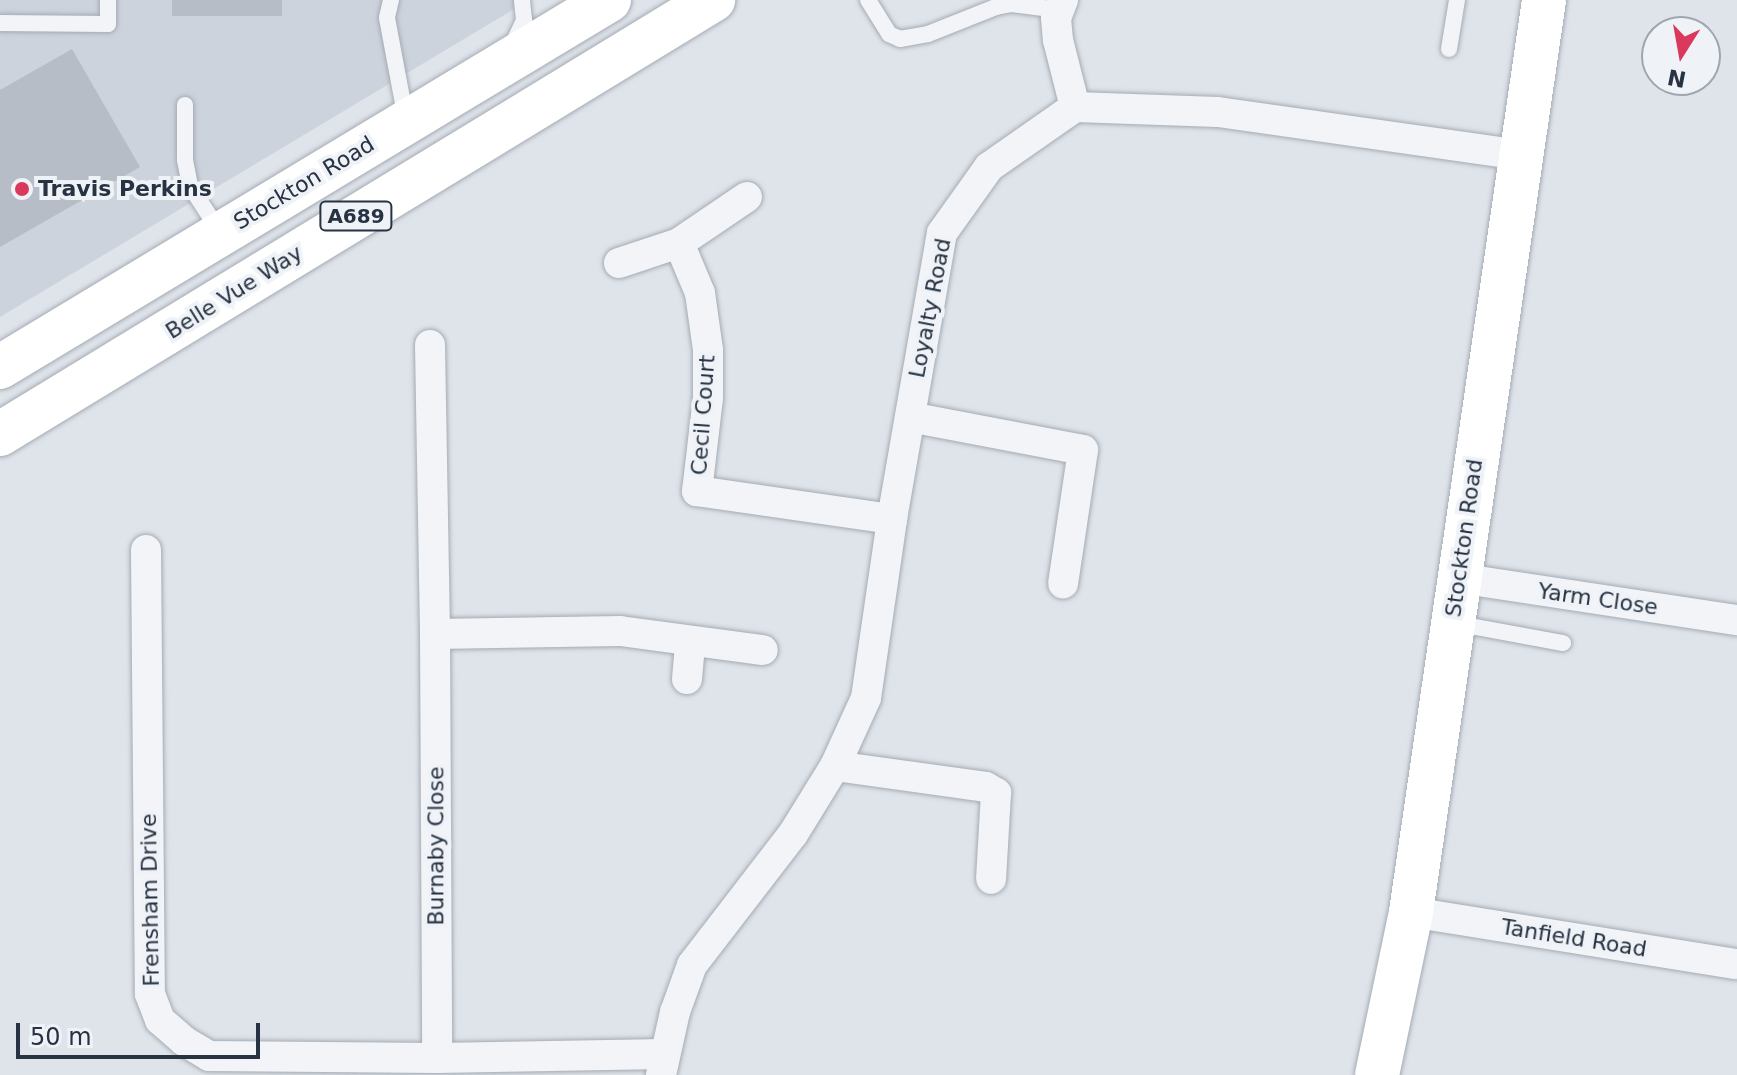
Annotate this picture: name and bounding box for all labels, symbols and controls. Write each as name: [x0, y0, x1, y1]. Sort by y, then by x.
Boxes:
north arrow: [1641, 16, 1721, 96]
text: N: [1665, 64, 1688, 92]
street label: Stockton Road: [229, 131, 379, 235]
place label: Travis Perkins: [38, 176, 212, 202]
marker: Travis Perkins: [13, 180, 31, 198]
road number: A689: [318, 200, 394, 232]
street label: Loyalty Road: [904, 236, 956, 380]
street label: Belle Vue Way: [161, 239, 307, 345]
street label: Cecil Court: [686, 354, 720, 476]
street label: Stockton Road: [1440, 457, 1488, 619]
street label: Yarm Close: [1536, 578, 1660, 620]
street label: Burnaby Close: [423, 766, 449, 926]
street label: Frensham Drive: [135, 813, 165, 987]
street label: Tanfield Road: [1499, 913, 1649, 963]
scale bar: [20, 1007, 264, 1057]
text: 50 m: [30, 1023, 92, 1051]

